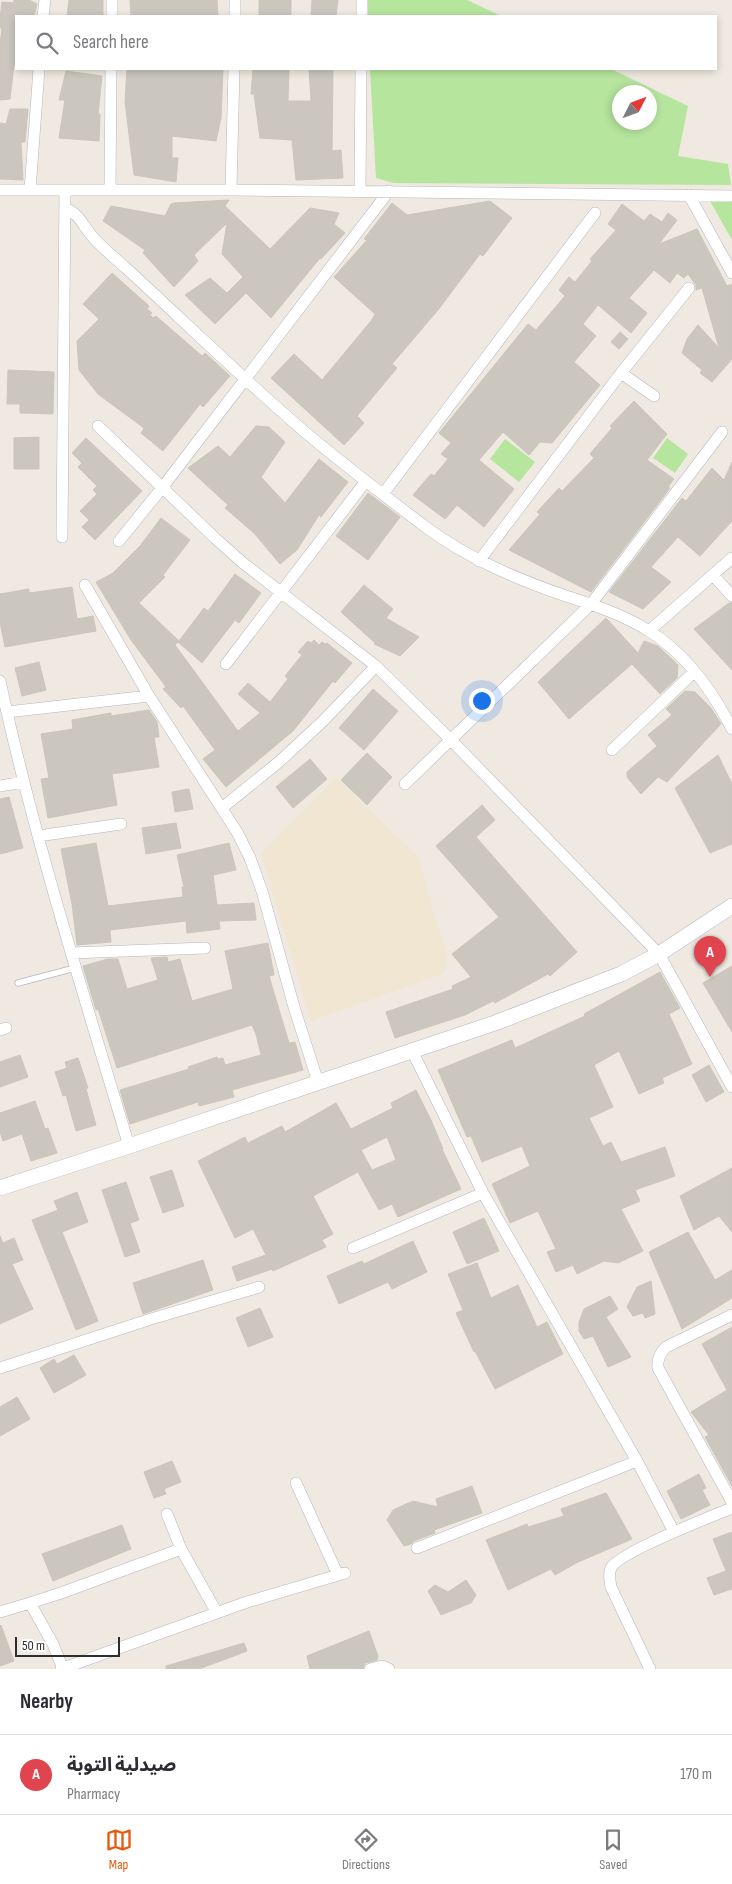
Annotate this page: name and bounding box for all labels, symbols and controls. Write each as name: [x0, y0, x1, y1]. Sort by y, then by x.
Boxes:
search box: [15, 15, 717, 70]
icon: search: [33, 29, 61, 57]
text: Search here: [73, 31, 149, 54]
north arrow: [612, 85, 657, 130]
your location: [469, 688, 495, 714]
pin: A: [694, 936, 726, 977]
scale bar: [15, 1634, 120, 1657]
text: 50 m: [22, 1637, 45, 1654]
text: Nearby: [20, 1689, 73, 1714]
text: صيدلية التوبة: [67, 1754, 176, 1777]
text: A: [32, 1765, 40, 1784]
text: 170 m: [680, 1765, 712, 1784]
text: Pharmacy: [67, 1785, 120, 1804]
tab: Map: [105, 1826, 133, 1873]
tab: Directions: [342, 1826, 390, 1873]
tab: Saved: [599, 1826, 627, 1873]

